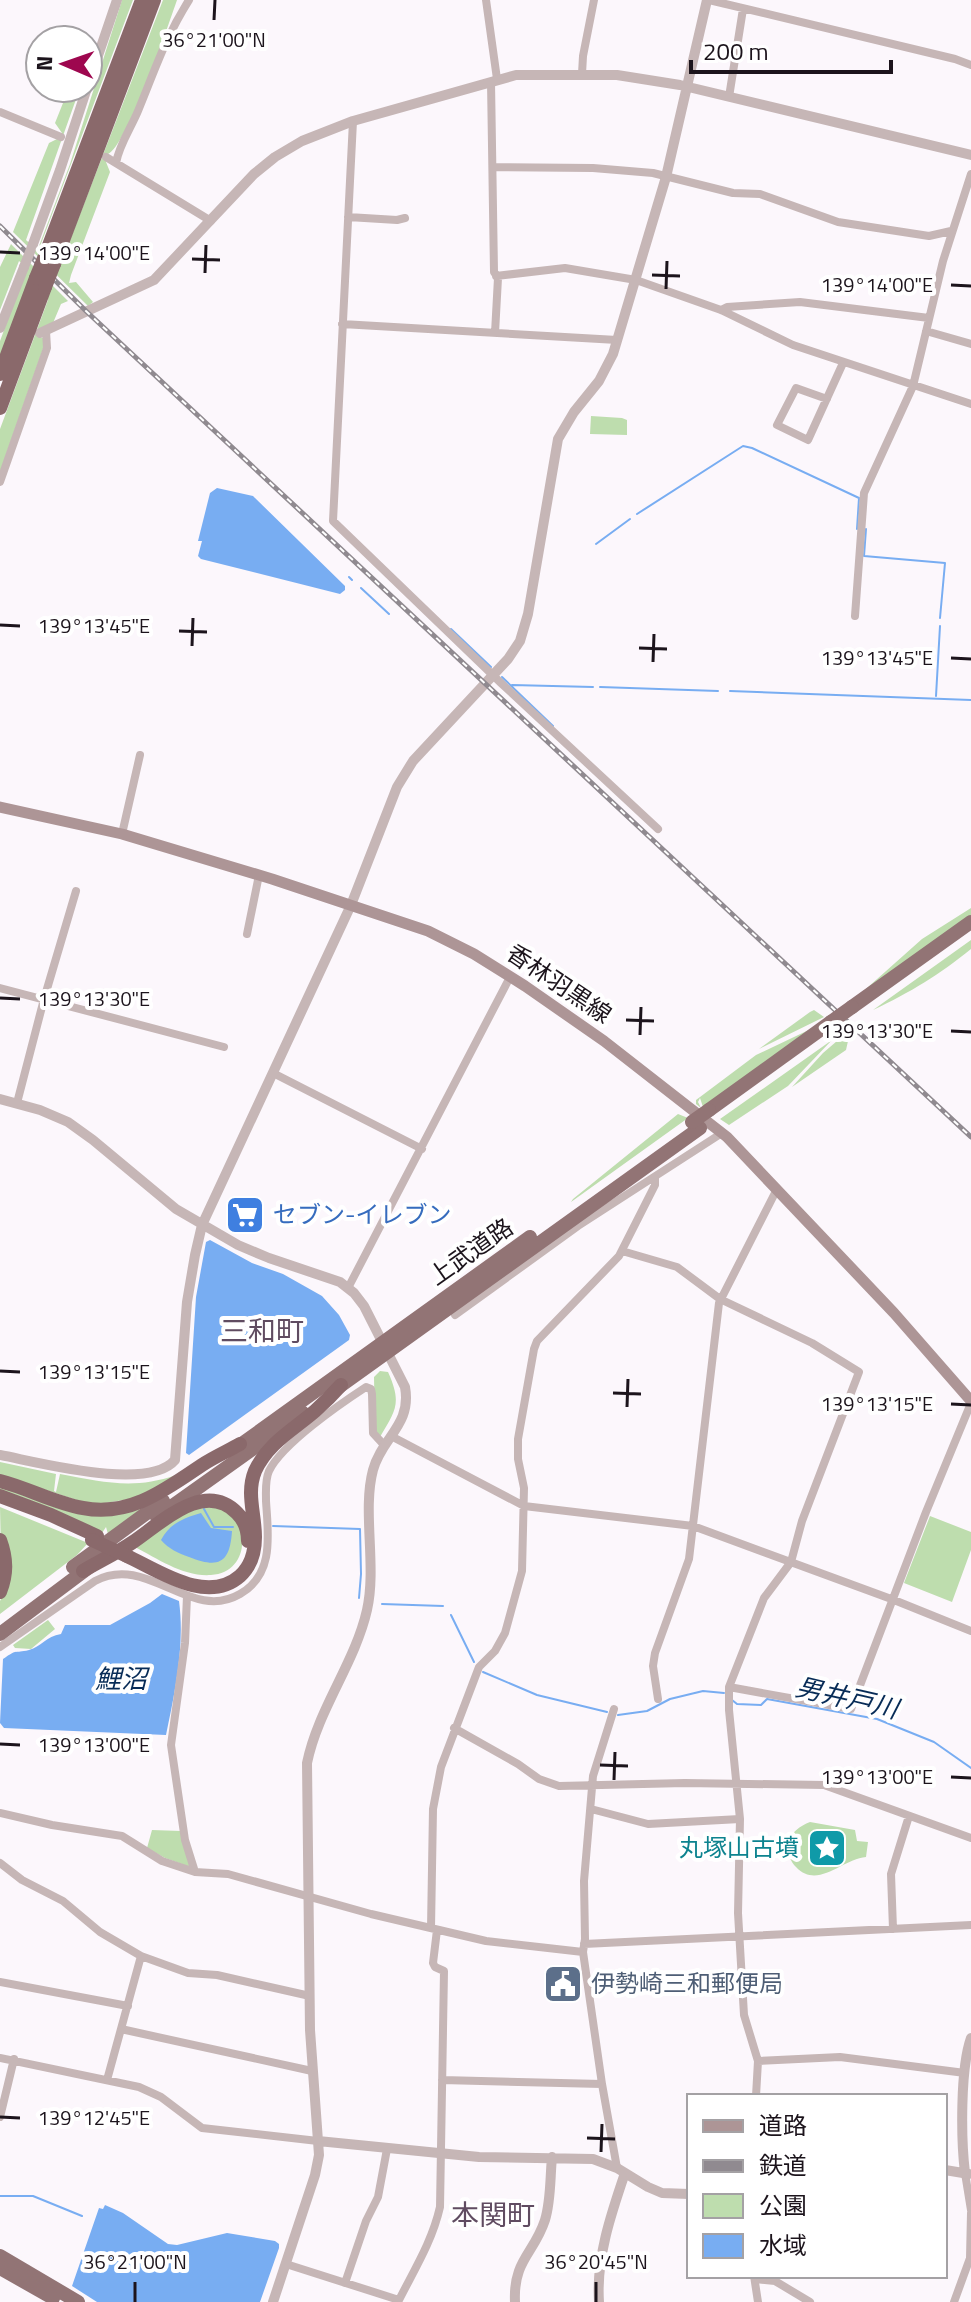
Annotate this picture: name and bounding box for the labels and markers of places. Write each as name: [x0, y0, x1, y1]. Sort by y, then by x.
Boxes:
supermarket icon: セブン-イレブン: [224, 1194, 266, 1236]
place label: セブン-イレブン: [273, 1196, 452, 1232]
place icon: 丸塚山古墳: [806, 1827, 848, 1869]
place label: 丸塚山古墳: [679, 1829, 799, 1865]
public building icon: 伊勢崎三和郵便局: [542, 1963, 584, 2005]
place label: 伊勢崎三和郵便局: [591, 1965, 783, 2001]

